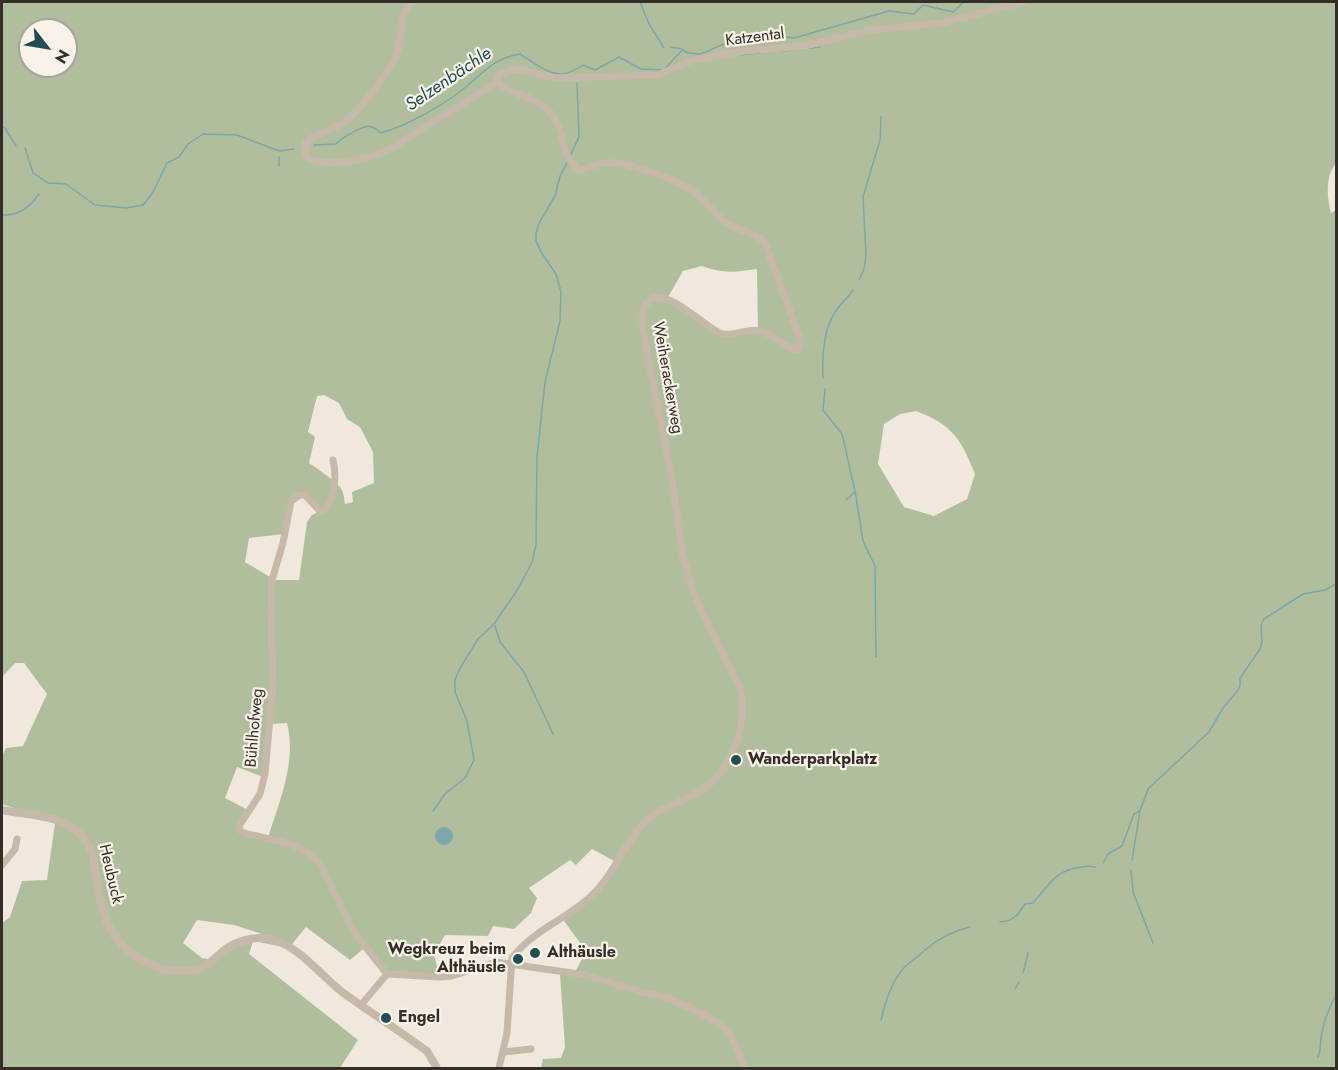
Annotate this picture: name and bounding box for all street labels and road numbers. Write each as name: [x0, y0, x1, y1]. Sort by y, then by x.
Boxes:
street label: Katzental: [724, 25, 786, 51]
street label: Weiherackerweg: [648, 320, 686, 436]
street label: Bühlhofweg: [242, 688, 268, 768]
street label: Heubuck: [94, 842, 126, 906]

